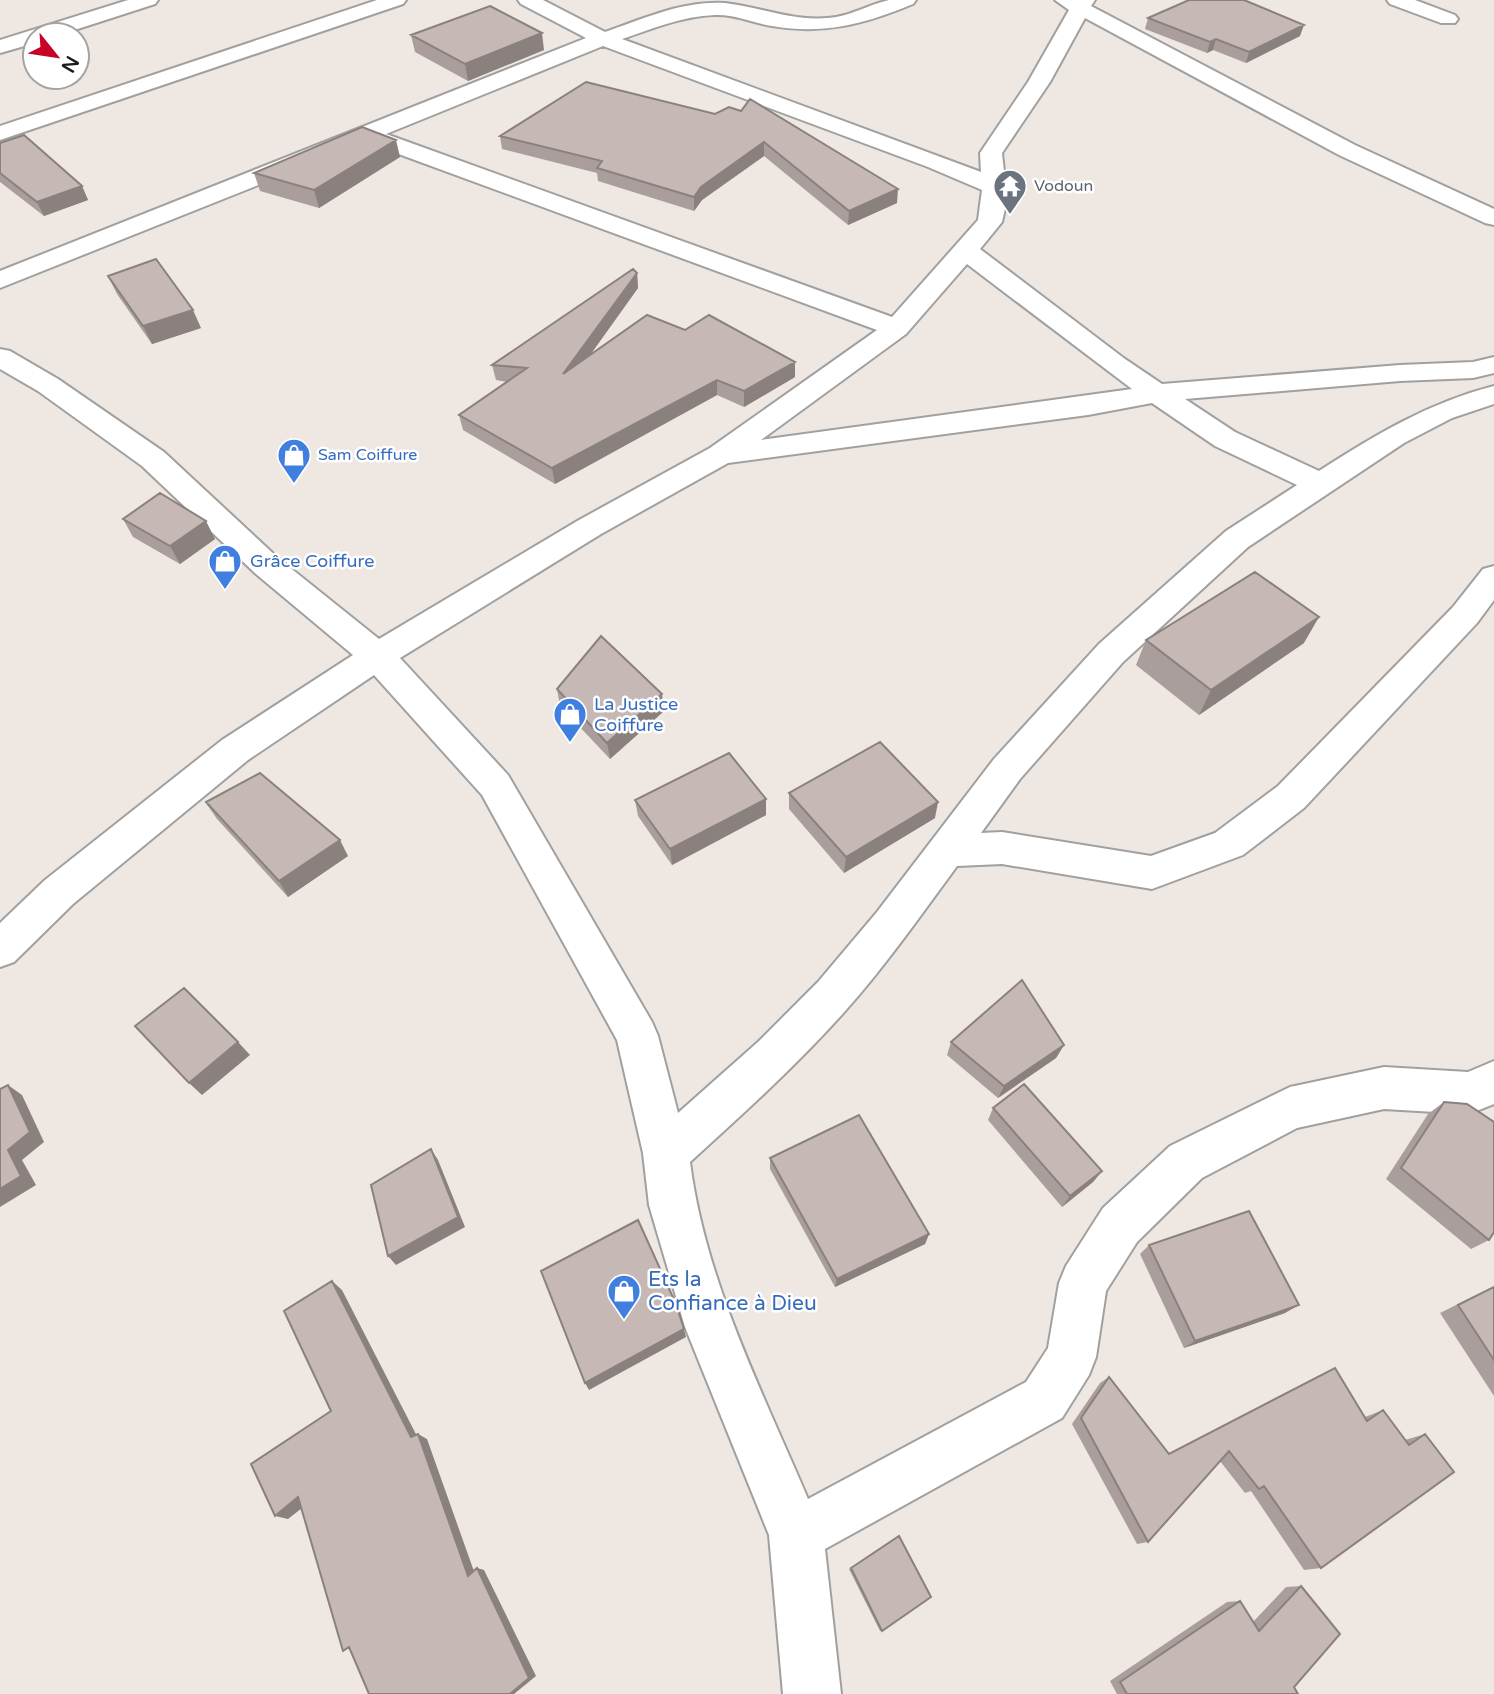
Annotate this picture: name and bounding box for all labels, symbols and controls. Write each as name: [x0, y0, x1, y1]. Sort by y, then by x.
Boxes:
north arrow: [21, 21, 91, 91]
text: N: [57, 52, 83, 76]
temple icon: Vodoun: [991, 167, 1029, 216]
place label: Vodoun: [1034, 176, 1093, 196]
shop icon: Sam Coiffure: [275, 436, 313, 485]
place label: Sam Coiffure: [318, 445, 417, 465]
shop icon: Grâce Coiffure: [206, 542, 244, 591]
place label: Grâce Coiffure: [250, 550, 374, 572]
place label: La Justice Coiffure: [594, 693, 678, 736]
shop icon: La Justice Coiffure: [551, 695, 589, 744]
place label: Ets la Confiance à Dieu: [648, 1267, 817, 1316]
shop icon: Ets la Confiance à Dieu: [605, 1272, 643, 1321]

